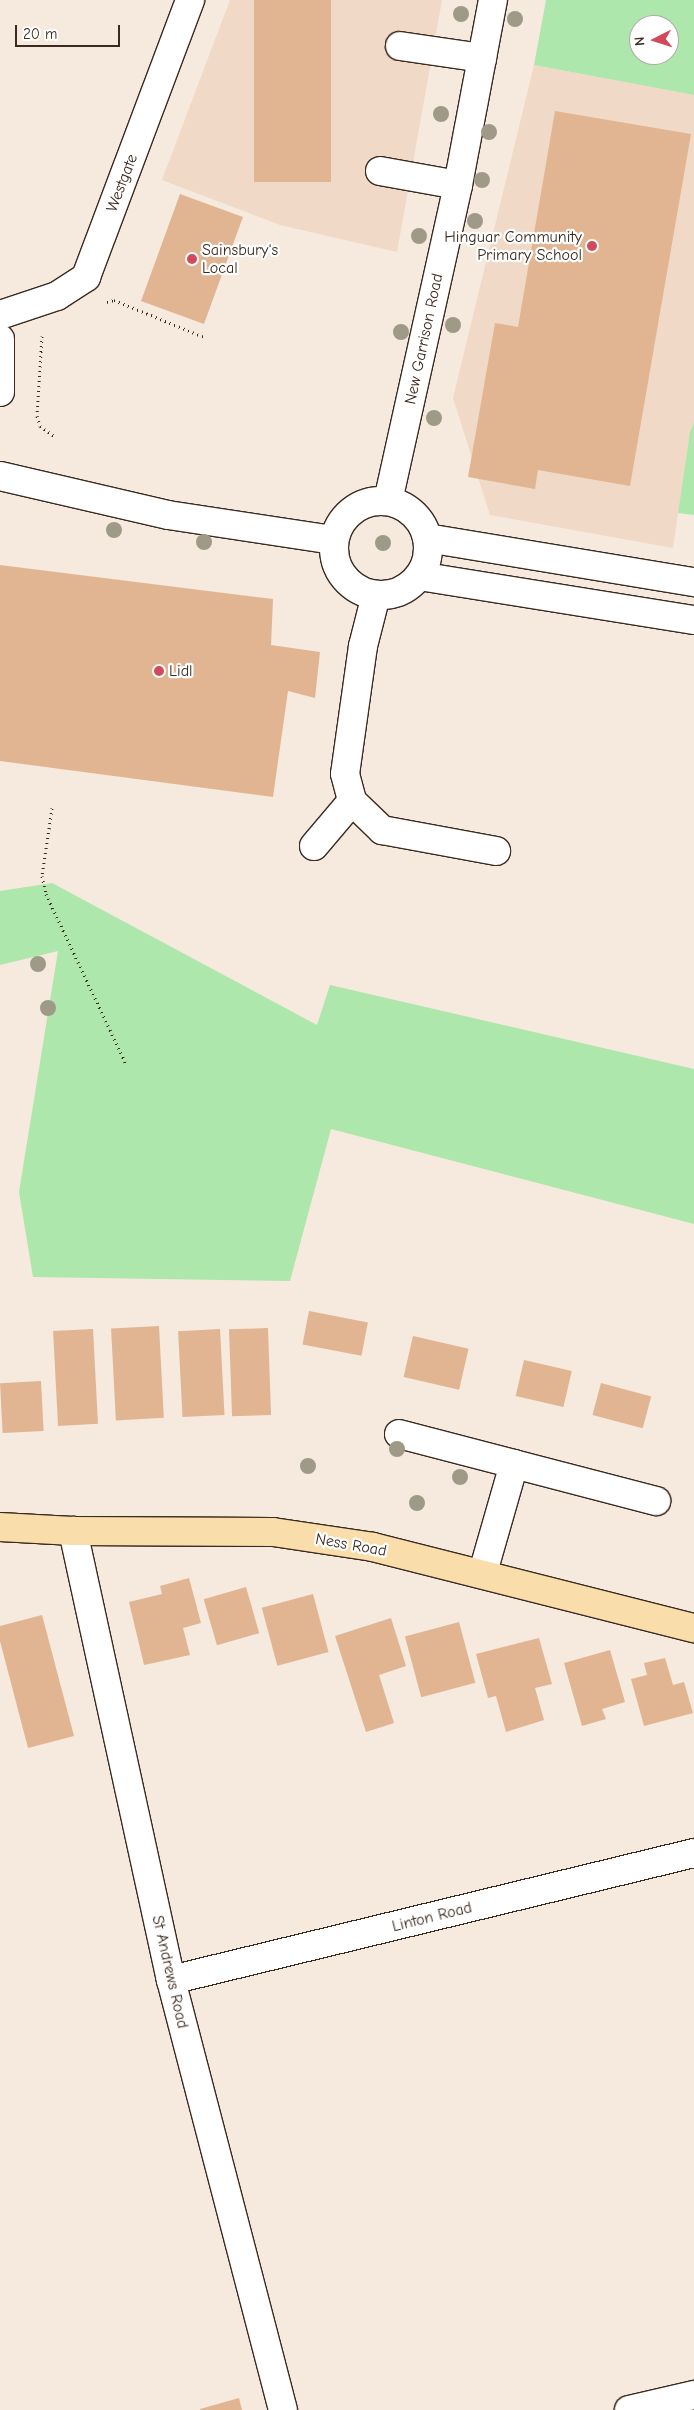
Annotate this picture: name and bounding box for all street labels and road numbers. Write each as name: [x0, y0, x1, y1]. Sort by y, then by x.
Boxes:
street label: Westgate: [102, 151, 142, 215]
street label: New Garrison Road: [401, 272, 447, 406]
street label: Ness Road: [314, 1529, 388, 1561]
street label: Linton Road: [390, 1898, 474, 1936]
street label: St Andrews Road: [148, 1914, 192, 2030]

